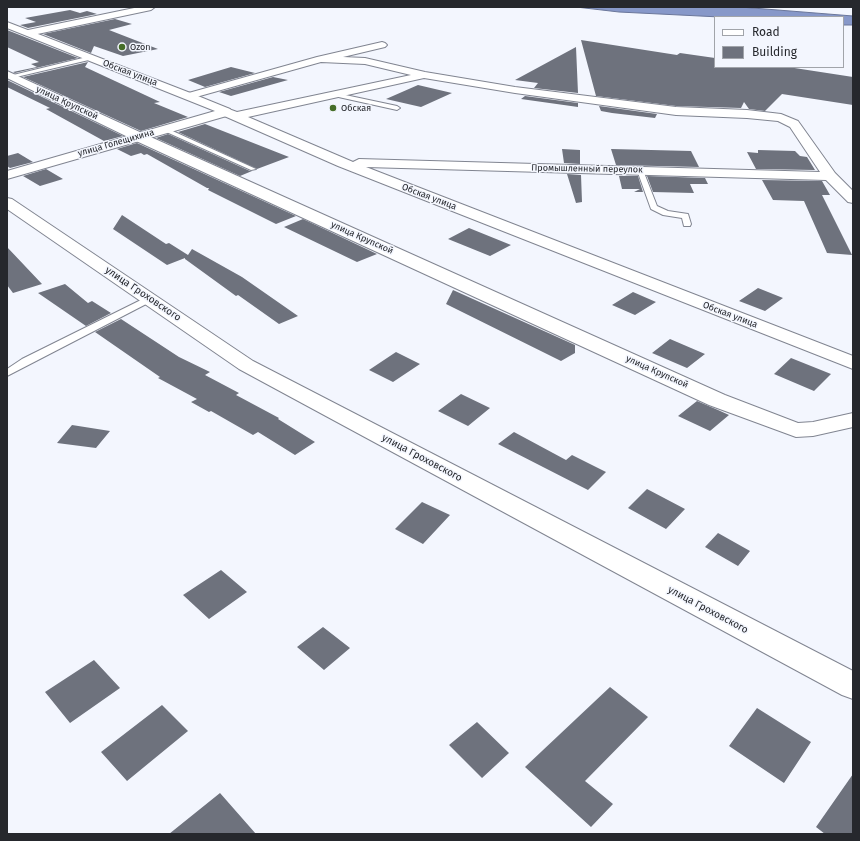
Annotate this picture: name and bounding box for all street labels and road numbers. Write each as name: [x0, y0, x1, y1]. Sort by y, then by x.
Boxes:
street label: Обская улица: [101, 58, 159, 88]
street label: улица Крупской: [34, 84, 100, 122]
street label: улица Голещихина: [77, 127, 155, 159]
street label: Промышленный переулок: [531, 163, 643, 175]
street label: Обская улица: [400, 182, 458, 212]
street label: улица Крупской: [329, 219, 395, 257]
street label: улица Гроховского: [103, 264, 183, 324]
street label: Обская улица: [701, 300, 759, 330]
street label: улица Крупской: [624, 353, 690, 391]
street label: улица Гроховского: [380, 432, 464, 484]
street label: улица Гроховского: [666, 584, 750, 636]

